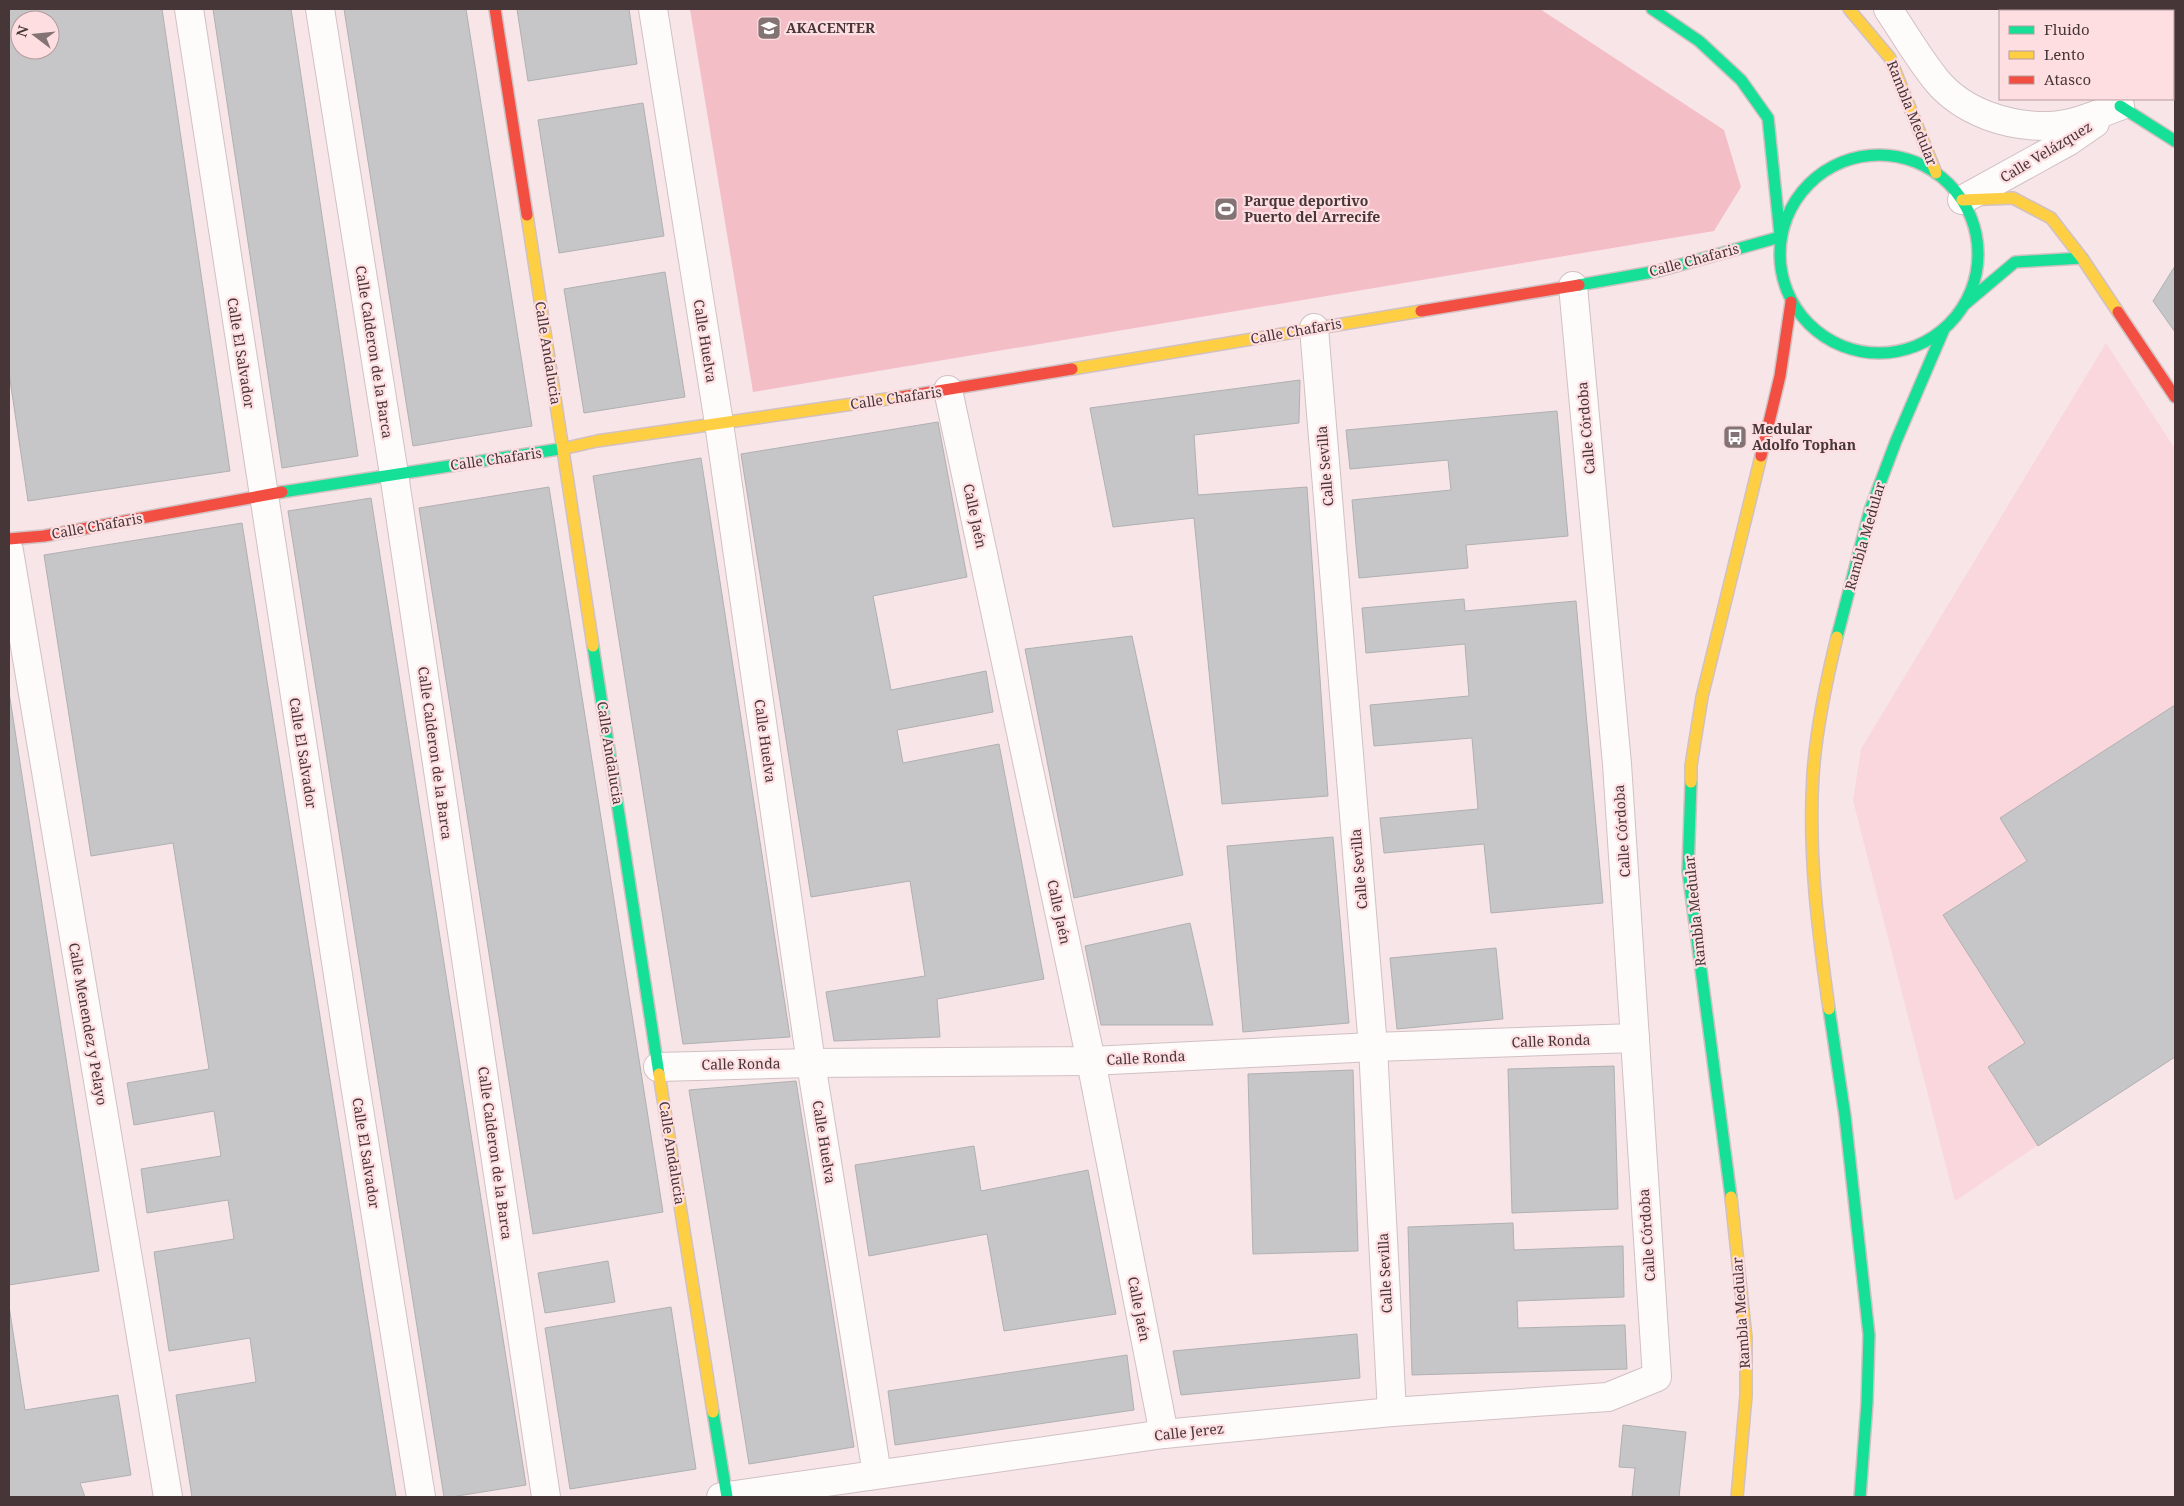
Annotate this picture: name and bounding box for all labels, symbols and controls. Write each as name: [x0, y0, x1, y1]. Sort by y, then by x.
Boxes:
north arrow: [10, 10, 60, 60]
legend: [1999, 10, 2174, 100]
school or university icon: AKACENTER: [756, 15, 782, 41]
place label: AKACENTER: [786, 18, 876, 37]
text: Fluido: [2044, 19, 2090, 39]
text: N: [11, 23, 33, 39]
text: Lento: [2044, 44, 2085, 64]
street label: Rambla Medular: [1883, 57, 1942, 169]
text: Atasco: [2044, 69, 2091, 89]
street label: Calle Velázquez: [1996, 117, 2095, 186]
place label: Parque deportivo Puerto del Arrecife: [1244, 191, 1380, 226]
sports icon: Parque deportivo Puerto del Arrecife: [1213, 196, 1239, 222]
street label: Calle Chafaris: [1647, 238, 1741, 281]
street label: Calle Calderon de la Barca: [351, 264, 398, 440]
street label: Calle El Salvador: [223, 296, 260, 410]
street label: Calle Huelva: [690, 298, 721, 384]
street label: Calle Andalucia: [531, 300, 566, 406]
street label: Calle Chafaris: [1249, 313, 1343, 348]
street label: Calle Córdoba: [1572, 381, 1599, 475]
street label: Calle Chafaris: [849, 382, 943, 413]
place label: Medular Adolfo Tophan: [1752, 419, 1856, 454]
bus stop icon: Medular Adolfo Tophan: [1722, 424, 1748, 450]
street label: Calle Sevilla: [1312, 425, 1337, 507]
street label: Calle Chafaris: [449, 443, 543, 474]
street label: Rambla Medular: [1840, 479, 1889, 592]
street label: Calle Jaén: [959, 482, 992, 550]
street label: Calle Chafaris: [50, 508, 144, 543]
street label: Calle Calderon de la Barca: [414, 665, 457, 841]
street label: Calle El Salvador: [285, 696, 322, 810]
street label: Calle Huelva: [750, 698, 781, 784]
street label: Calle Andalucia: [593, 700, 628, 806]
street label: Calle Córdoba: [1609, 784, 1634, 878]
street label: Calle Sevilla: [1346, 828, 1371, 910]
street label: Rambla Medular: [1679, 854, 1710, 968]
street label: Calle Jaén: [1043, 878, 1076, 946]
street label: Calle Menendez y Pelayo: [65, 941, 112, 1107]
street label: Calle Ronda: [1511, 1030, 1591, 1051]
street label: Calle Ronda: [1106, 1046, 1186, 1069]
street label: Calle Ronda: [701, 1053, 781, 1074]
street label: Calle Calderon de la Barca: [474, 1065, 517, 1241]
street label: Calle El Salvador: [348, 1096, 385, 1210]
street label: Calle Huelva: [809, 1099, 840, 1185]
street label: Calle Andalucia: [655, 1100, 690, 1206]
street label: Calle Córdoba: [1634, 1188, 1659, 1282]
street label: Calle Sevilla: [1373, 1232, 1396, 1314]
street label: Rambla Medular: [1727, 1256, 1754, 1369]
street label: Calle Jaén: [1124, 1275, 1155, 1343]
street label: Calle Jerez: [1153, 1418, 1225, 1445]

